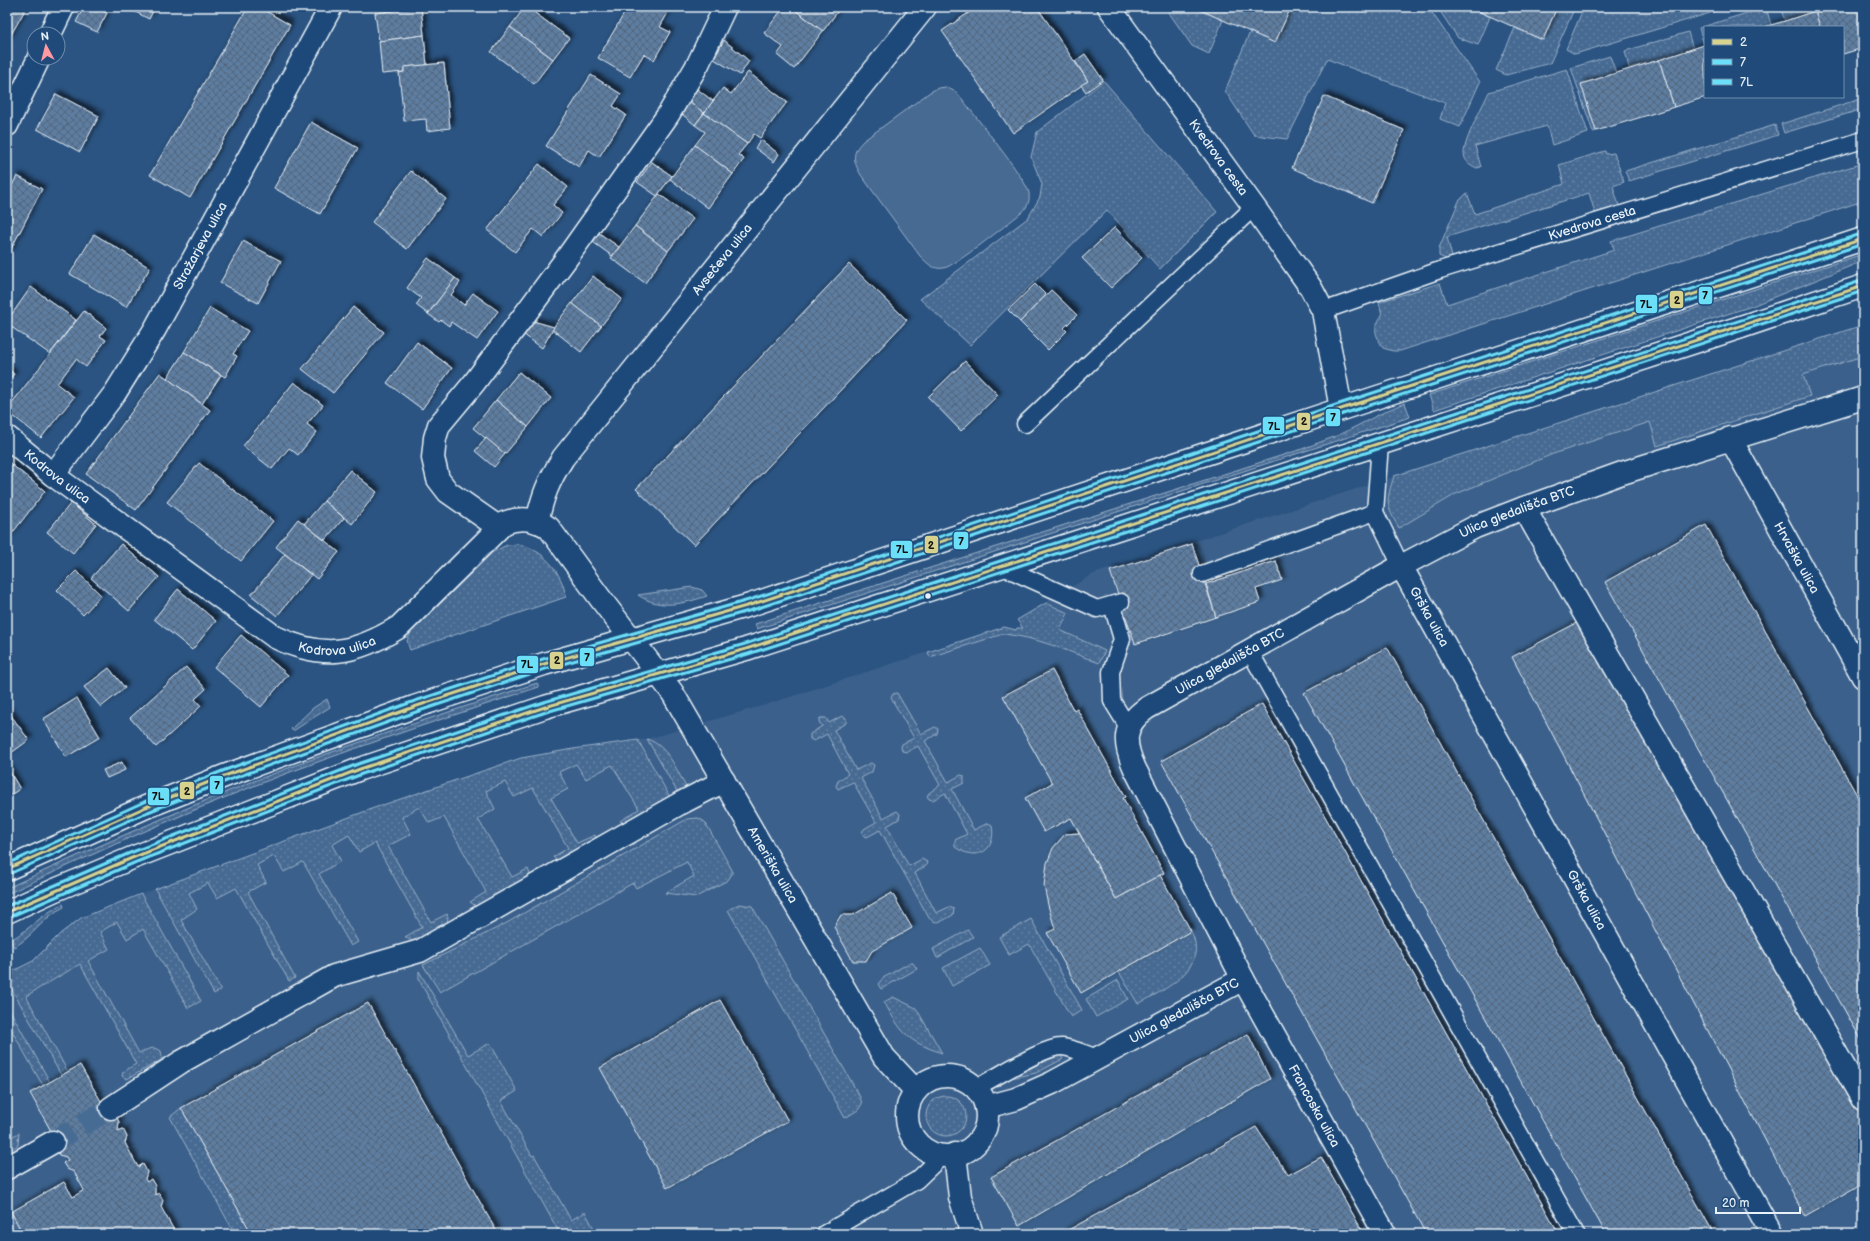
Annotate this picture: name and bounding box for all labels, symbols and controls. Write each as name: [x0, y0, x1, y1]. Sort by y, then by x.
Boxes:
north arrow: [26, 26, 66, 66]
legend: [1704, 26, 1844, 98]
text: N: [40, 30, 50, 44]
text: 2: [1740, 35, 1747, 50]
text: 7: [1740, 55, 1746, 70]
text: 7L: [1740, 75, 1753, 90]
street label: Kvedrova cesta: [1185, 116, 1251, 199]
street label: Stražarjeva ulica: [170, 199, 231, 292]
street label: Kvedrova cesta: [1546, 202, 1638, 244]
street label: Avsečeva ulica: [689, 221, 756, 299]
line badge: 7: [1698, 286, 1713, 305]
text: 7: [1702, 289, 1708, 302]
line badge: 2: [1669, 290, 1684, 309]
line badge: 7L: [1635, 294, 1658, 314]
text: 2: [1674, 294, 1681, 307]
text: 7L: [1640, 298, 1653, 311]
line badge: 7: [1325, 408, 1341, 427]
text: 7: [1330, 411, 1336, 424]
line badge: 2: [1296, 412, 1311, 431]
text: 2: [1301, 415, 1308, 428]
line badge: 7L: [1262, 416, 1285, 435]
text: 7L: [1268, 420, 1281, 433]
street label: Kodrova ulica: [21, 446, 93, 507]
street label: Ulica gledališča BTC: [1457, 483, 1577, 542]
street label: Hrvaška ulica: [1770, 519, 1823, 596]
line badge: 7: [953, 531, 969, 550]
line badge: 2: [924, 535, 939, 554]
text: 7: [958, 535, 964, 548]
text: 2: [928, 539, 935, 552]
line badge: 7L: [890, 540, 913, 559]
text: 7L: [896, 543, 909, 556]
street label: Grška ulica: [1406, 584, 1452, 650]
unlabelled marker: [923, 591, 933, 601]
street label: Ulica gledališča BTC: [1173, 625, 1287, 698]
street label: Kodrova ulica: [296, 633, 378, 659]
line badge: 7: [579, 647, 595, 667]
line badge: 2: [549, 651, 564, 670]
text: 7: [584, 651, 590, 664]
text: 2: [554, 654, 561, 667]
line badge: 7L: [516, 655, 539, 674]
text: 7L: [521, 658, 534, 671]
line badge: 7: [209, 775, 224, 795]
text: 7: [214, 779, 220, 792]
line badge: 2: [179, 781, 195, 800]
text: 2: [184, 785, 191, 798]
line badge: 7L: [147, 787, 170, 806]
text: 7L: [152, 790, 165, 803]
street label: Ameriška ulica: [744, 824, 801, 906]
street label: Grška ulica: [1563, 867, 1610, 933]
street label: Ulica gledališča BTC: [1127, 975, 1242, 1047]
street label: Francoska ulica: [1285, 1062, 1343, 1150]
scale bar: [1716, 1189, 1800, 1215]
text: 20 m: [1722, 1196, 1749, 1211]

